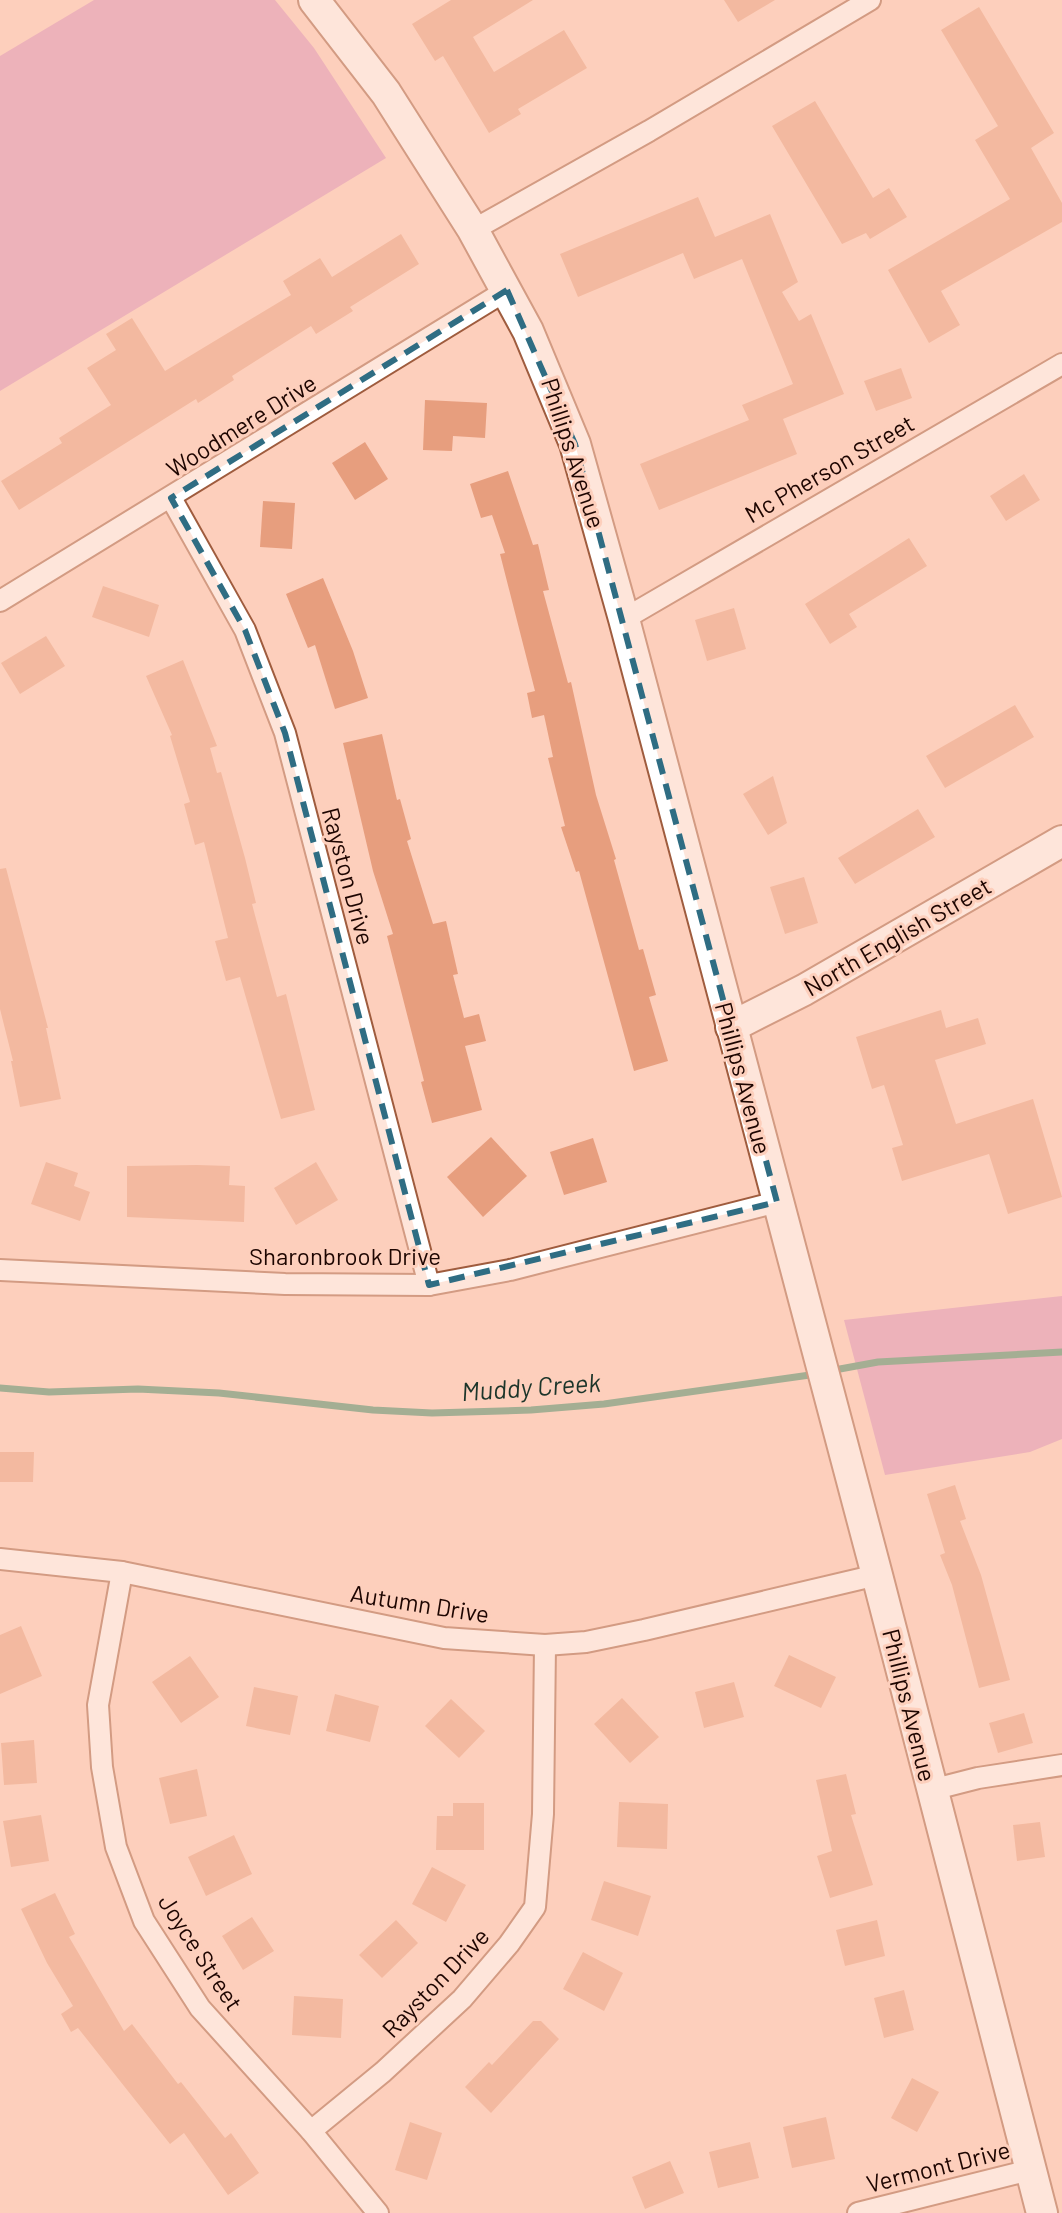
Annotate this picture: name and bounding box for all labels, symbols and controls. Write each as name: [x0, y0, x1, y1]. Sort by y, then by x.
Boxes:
street label: Woodmere Drive: [161, 367, 321, 483]
street label: Phillips Avenue: [536, 374, 612, 532]
street label: Mc Pherson Street: [739, 408, 919, 528]
street label: Rayston Drive: [317, 804, 381, 948]
street label: North English Street: [798, 871, 996, 1001]
street label: Phillips Avenue: [710, 999, 778, 1157]
street label: Sharonbrook Drive: [249, 1241, 441, 1270]
water label: Muddy Creek: [460, 1366, 602, 1406]
street label: Autumn Drive: [349, 1578, 491, 1628]
street label: Phillips Avenue: [877, 1626, 943, 1784]
street label: Joyce Street: [153, 1888, 249, 2016]
street label: Rayston Drive: [375, 1921, 495, 2043]
street label: Vermont Drive: [863, 2134, 1013, 2198]

